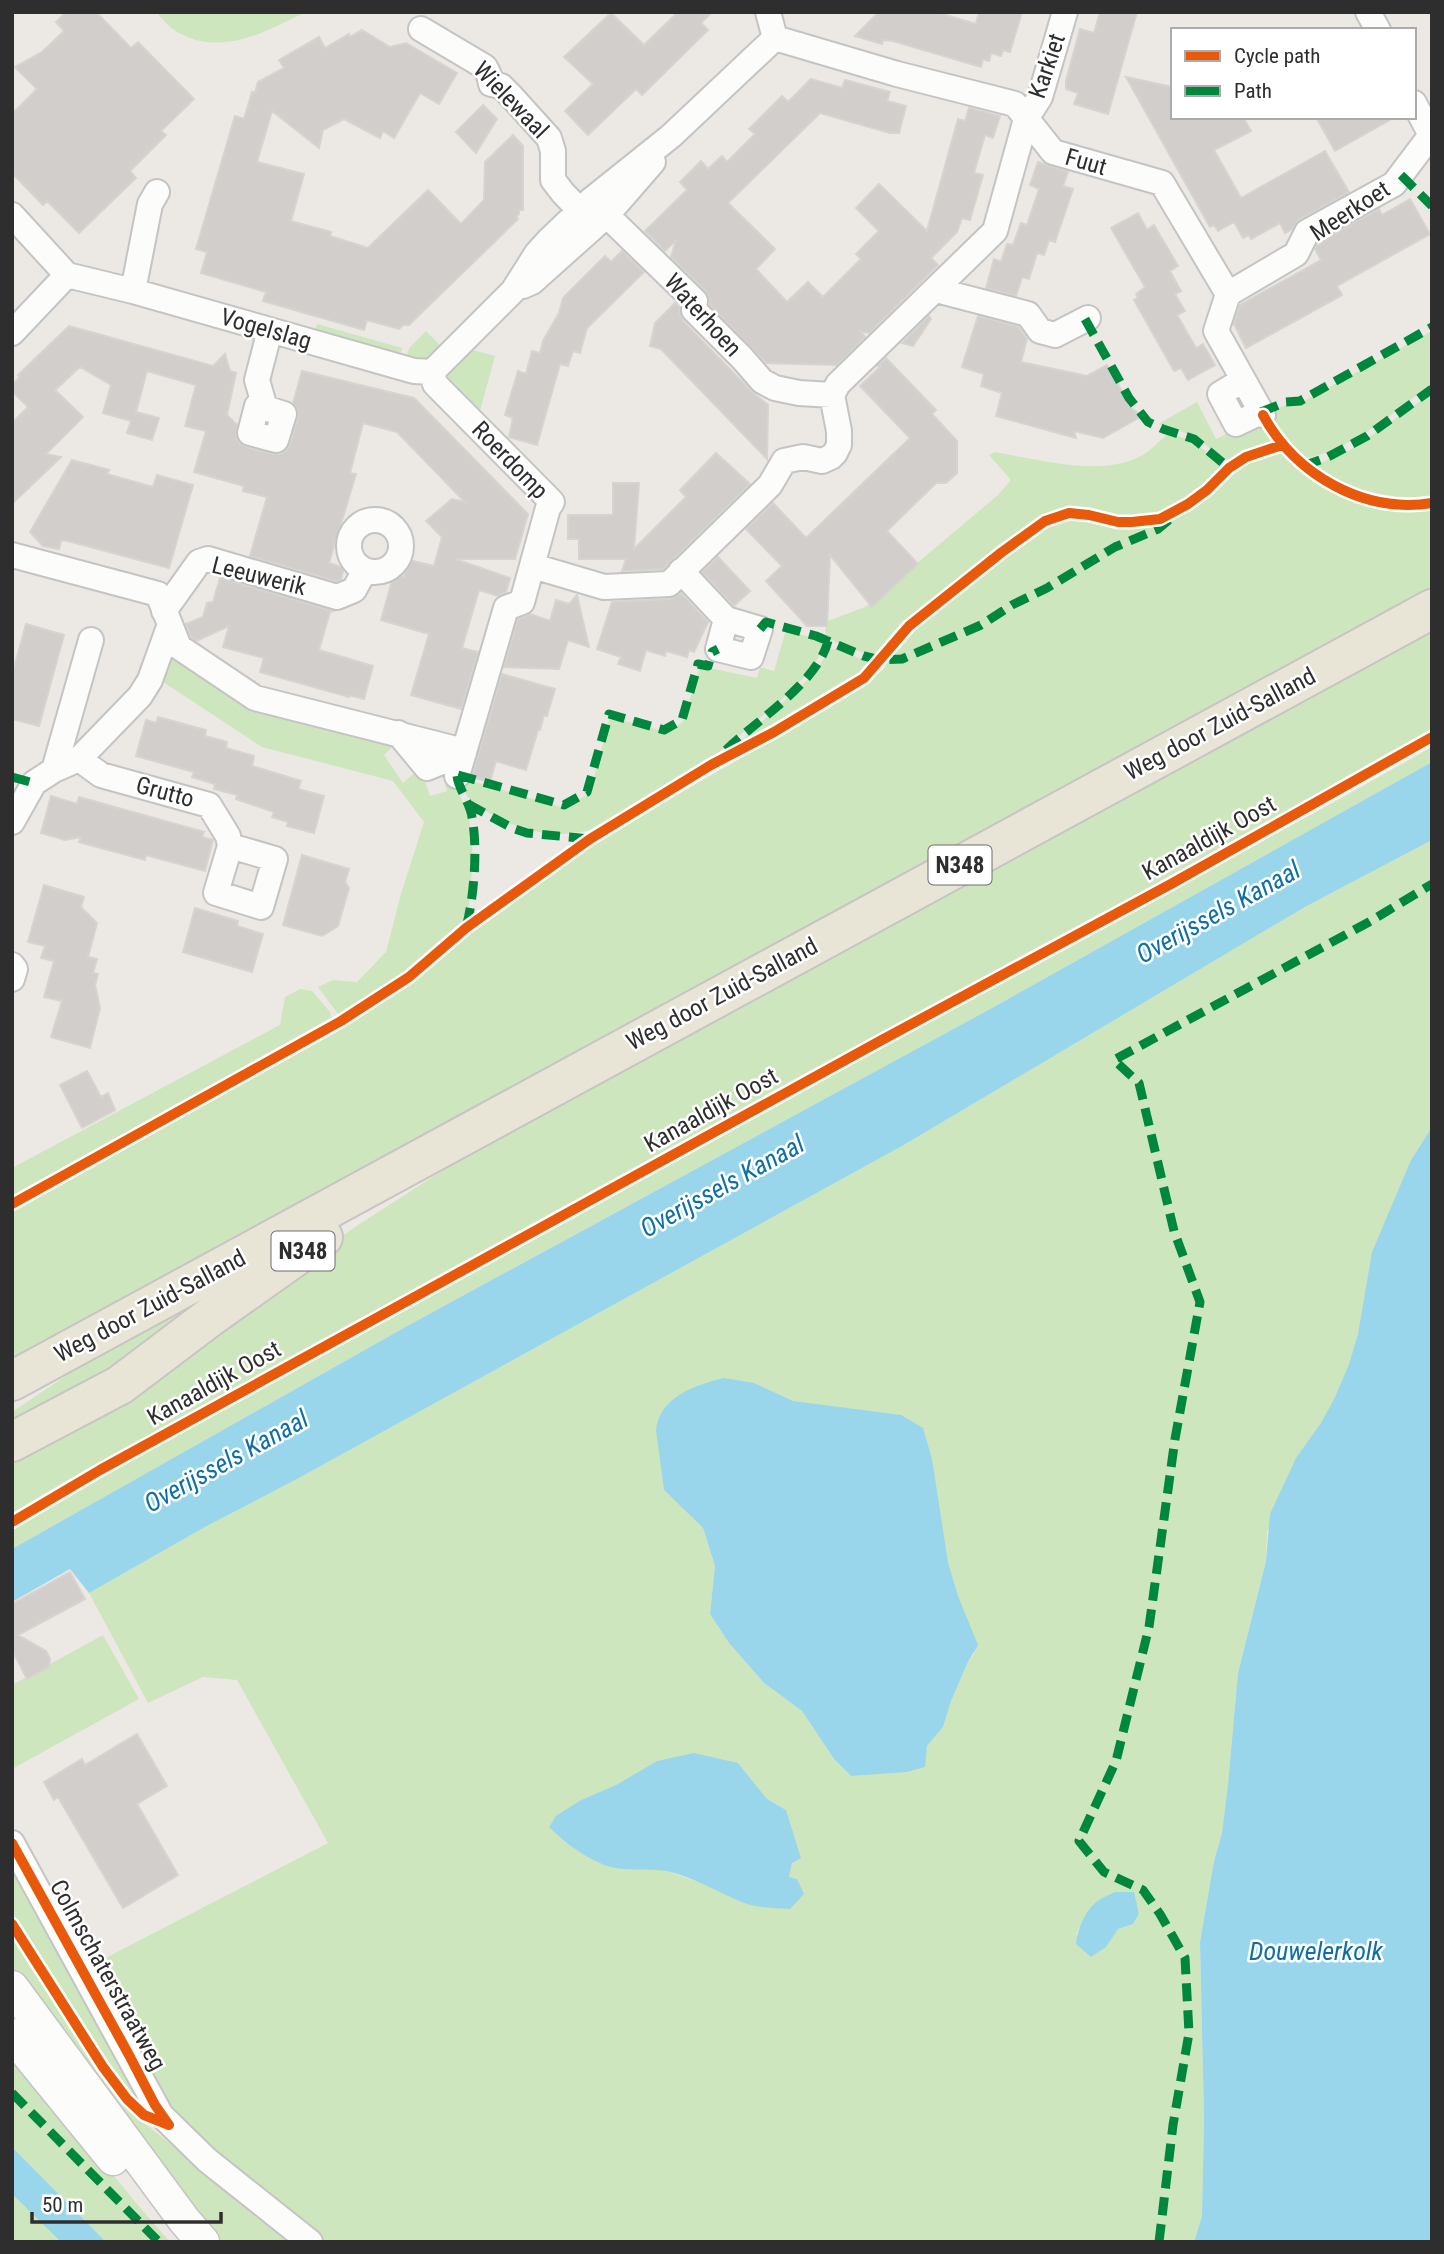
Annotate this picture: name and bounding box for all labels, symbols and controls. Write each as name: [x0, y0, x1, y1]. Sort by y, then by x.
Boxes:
legend: [1171, 28, 1416, 119]
street label: Karkiet: [1023, 30, 1071, 102]
text: Cycle path: [1234, 44, 1320, 68]
street label: Wielewaal: [468, 56, 554, 144]
text: Path: [1234, 79, 1272, 103]
street label: Fuut: [1062, 143, 1110, 181]
street label: Meerkoet: [1305, 175, 1395, 247]
street label: Waterhoen: [659, 268, 747, 362]
street label: Vogelslag: [217, 303, 315, 355]
street label: Roerdomp: [466, 415, 554, 505]
street label: Leeuwerik: [209, 551, 309, 601]
street label: Weg door Zuid-Salland: [1120, 662, 1320, 786]
street label: Grutto: [133, 771, 197, 813]
street label: Kanaaldijk Oost: [1137, 790, 1281, 886]
road number: N348: [928, 846, 992, 884]
water label: Overijssels Kanaal: [1131, 854, 1306, 969]
street label: Weg door Zuid-Salland: [622, 932, 822, 1056]
street label: Kanaaldijk Oost: [639, 1062, 783, 1158]
water label: Overijssels Kanaal: [635, 1128, 810, 1243]
road number: N348: [272, 1232, 334, 1270]
street label: Weg door Zuid-Salland: [50, 1244, 250, 1368]
street label: Kanaaldijk Oost: [142, 1335, 286, 1431]
water label: Overijssels Kanaal: [139, 1403, 314, 1518]
street label: Colmschaterstraatweg: [44, 1875, 172, 2075]
water label: Douwelerkolk: [1249, 1936, 1384, 1966]
scale bar: [32, 2180, 220, 2224]
text: 50 m: [42, 2193, 83, 2217]

